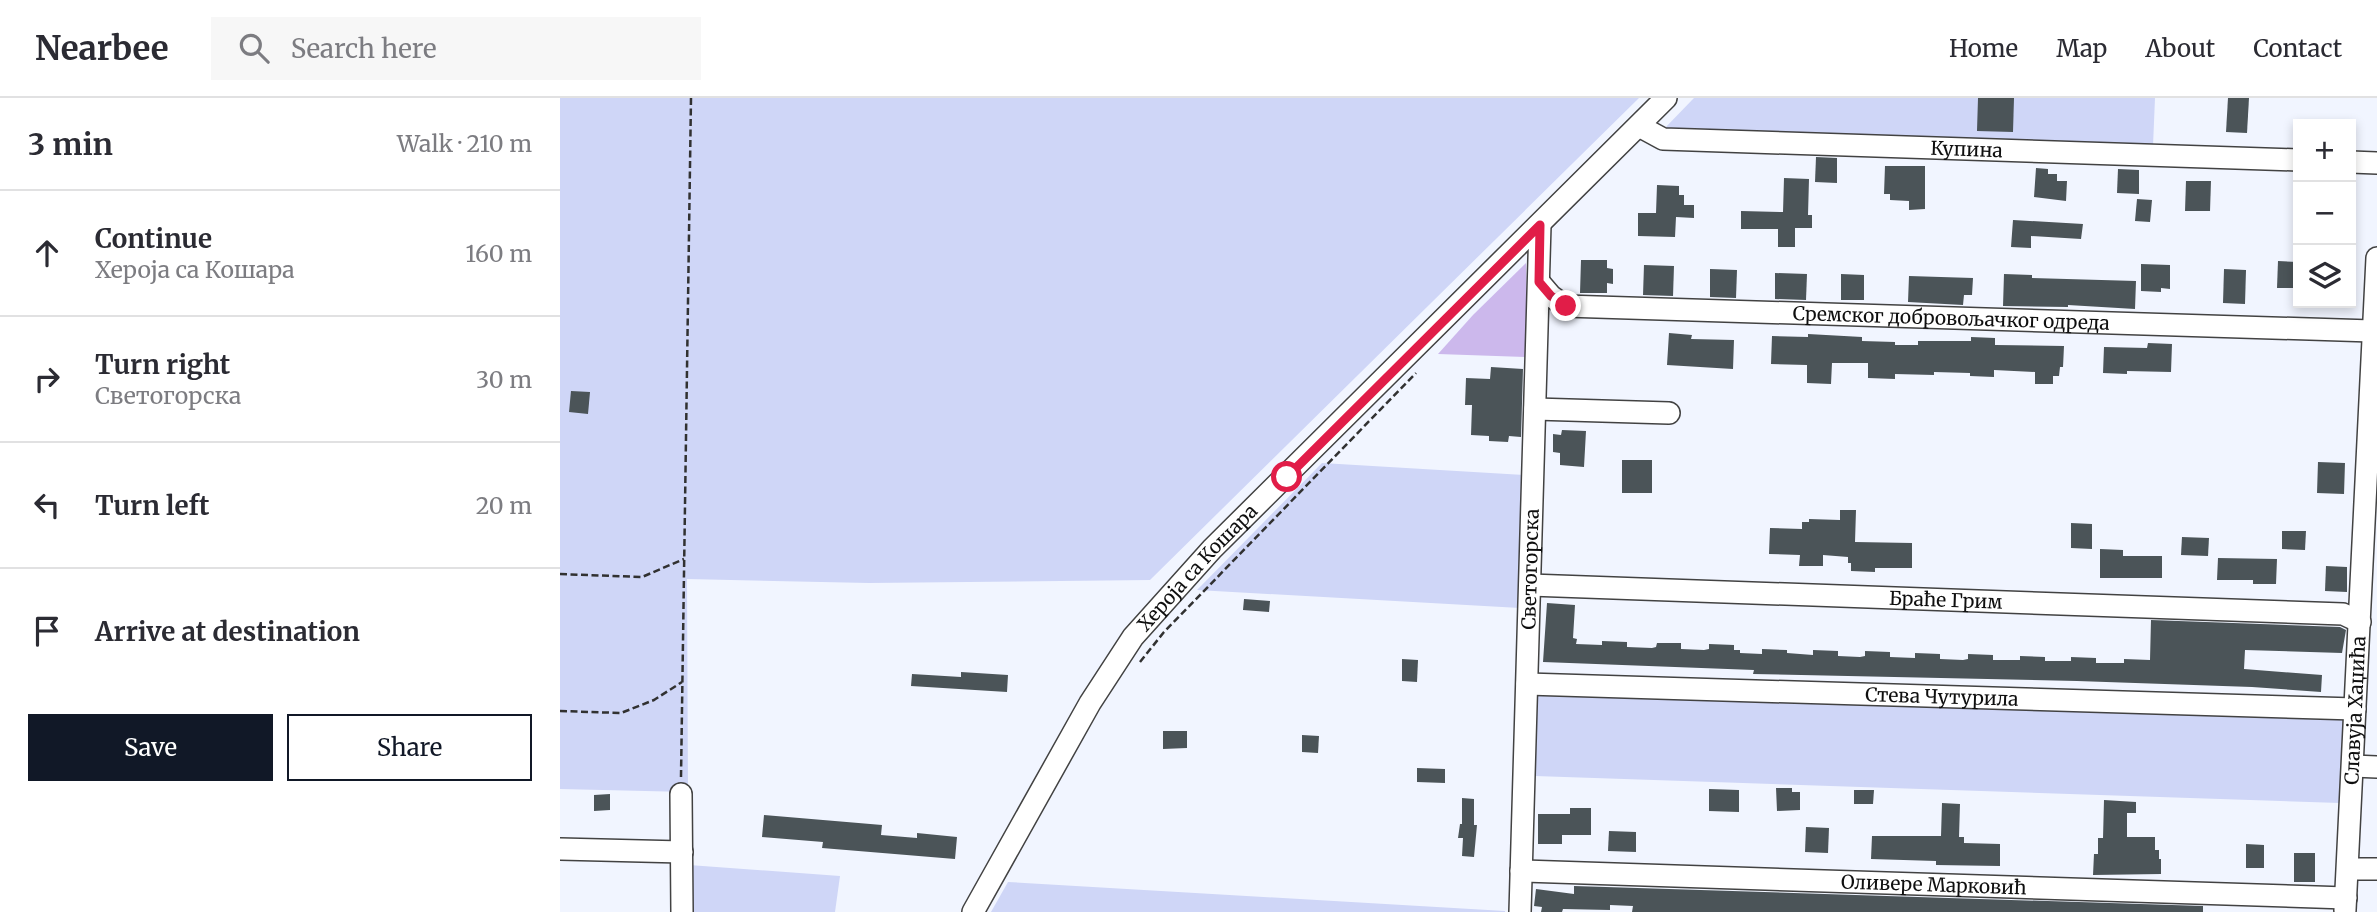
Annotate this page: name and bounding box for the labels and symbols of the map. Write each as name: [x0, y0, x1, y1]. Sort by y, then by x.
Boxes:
street label: Купина: [1930, 136, 2003, 162]
route end: [1550, 290, 1581, 321]
street label: Сремског добровољачког одреда: [1792, 301, 2110, 335]
route start: [1271, 461, 1302, 492]
street label: Хероја са Кошара: [1132, 499, 1262, 636]
street label: Светогорска: [1516, 508, 1544, 630]
street label: Браће Грим: [1888, 586, 2003, 614]
street label: Славуја Хаџића: [2339, 635, 2370, 785]
street label: Стева Чутурила: [1865, 682, 2019, 711]
street label: Оливере Марковић: [1841, 869, 2027, 900]

